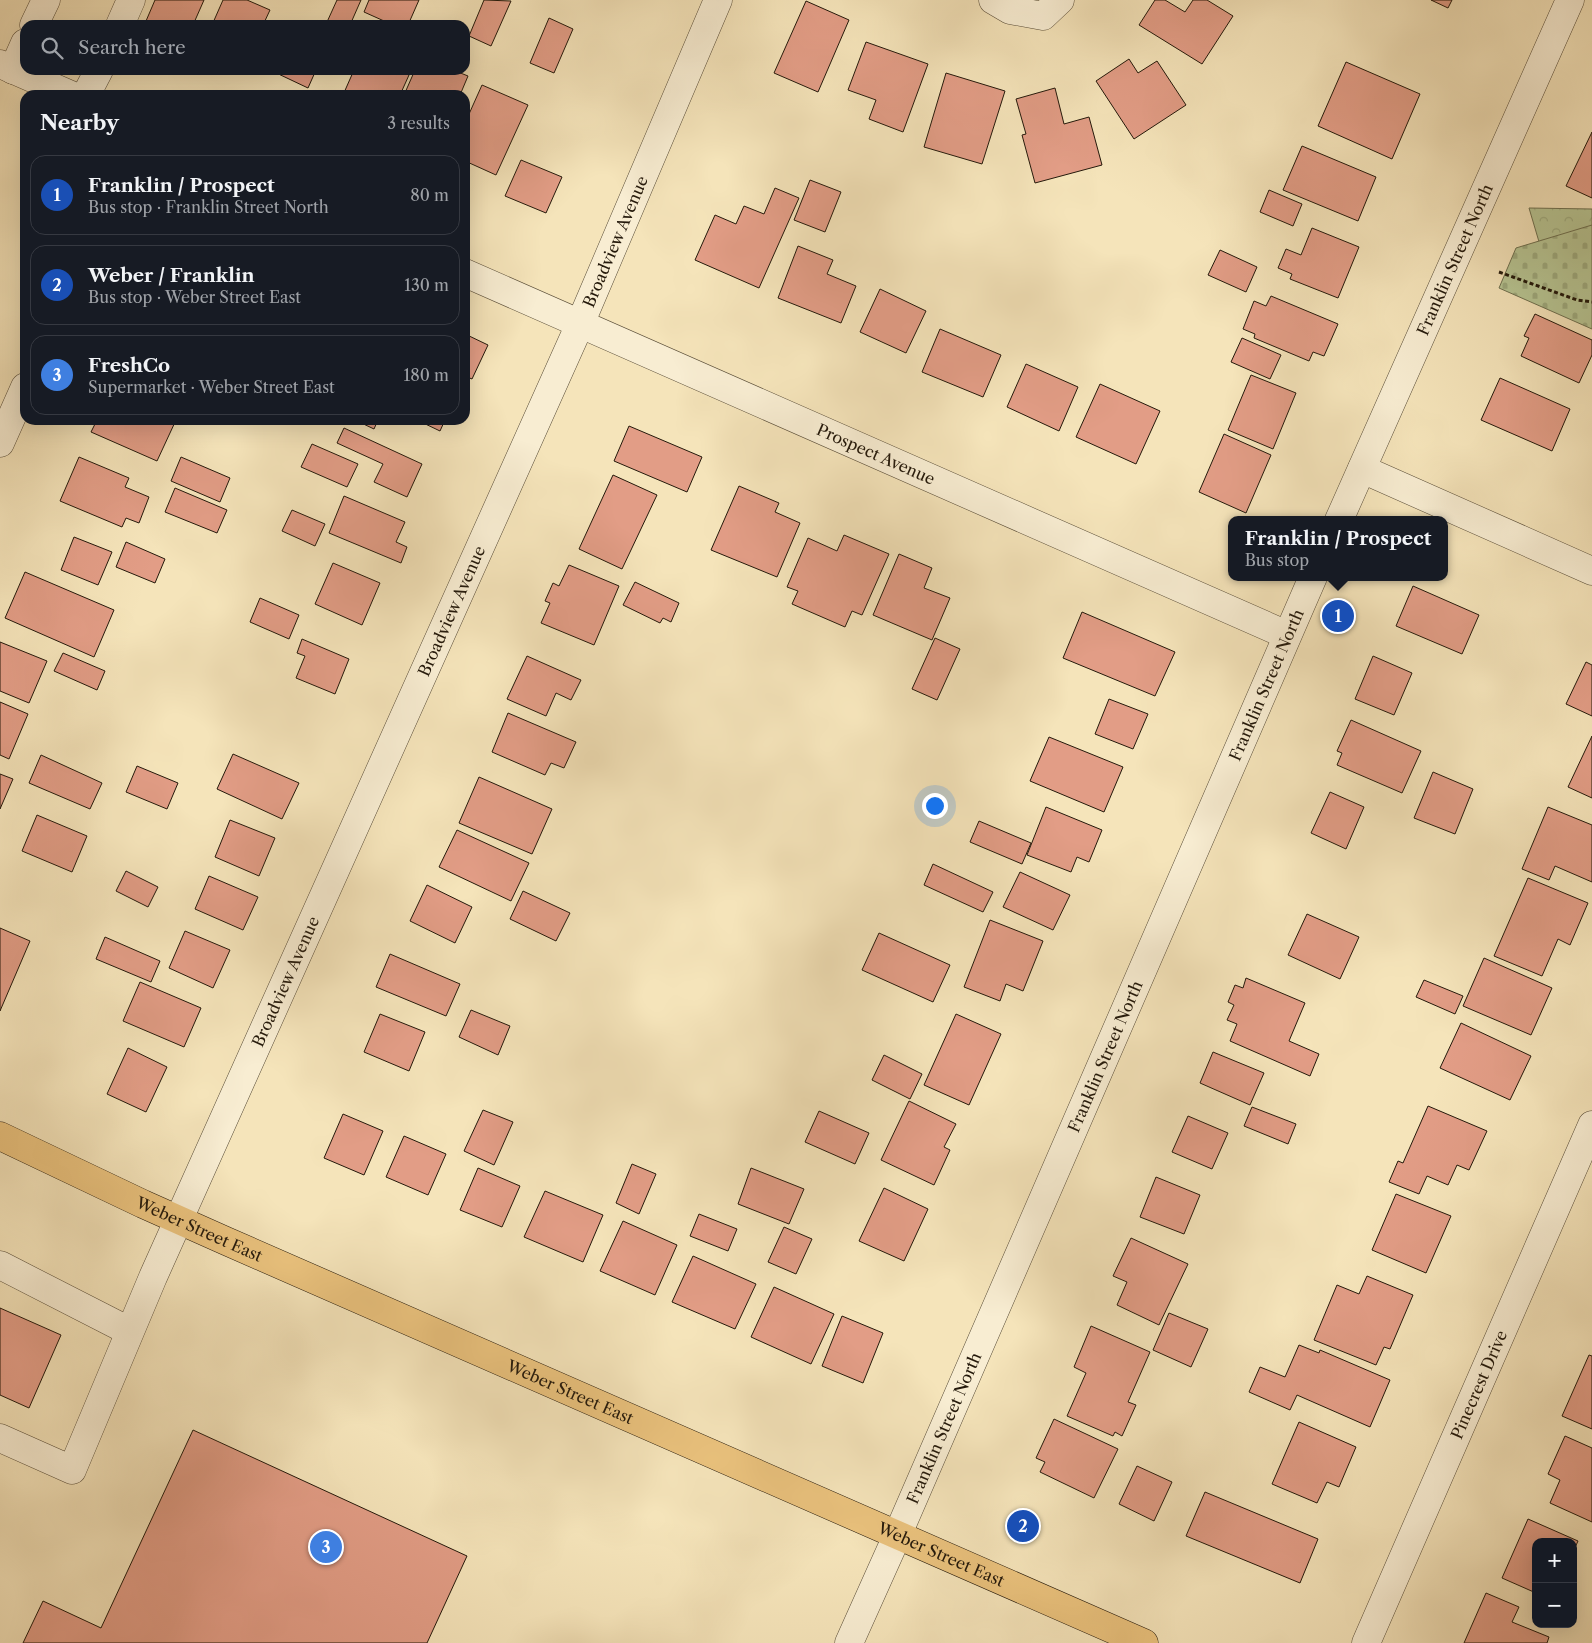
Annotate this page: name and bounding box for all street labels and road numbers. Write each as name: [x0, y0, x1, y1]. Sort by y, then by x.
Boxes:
street label: Broadview Avenue: [578, 173, 652, 310]
street label: Franklin Street North: [1412, 181, 1497, 338]
street label: Prospect Avenue: [814, 419, 938, 489]
street label: Broadview Avenue: [413, 542, 489, 679]
street label: Franklin Street North: [1225, 606, 1308, 764]
street label: Broadview Avenue: [247, 913, 323, 1050]
street label: Franklin Street North: [1063, 978, 1147, 1135]
street label: Weber Street East: [132, 1192, 266, 1266]
street label: Pinecrest Drive: [1446, 1327, 1511, 1442]
street label: Franklin Street North: [902, 1349, 986, 1507]
street label: Weber Street East: [503, 1355, 637, 1428]
street label: Weber Street East: [874, 1517, 1008, 1591]

